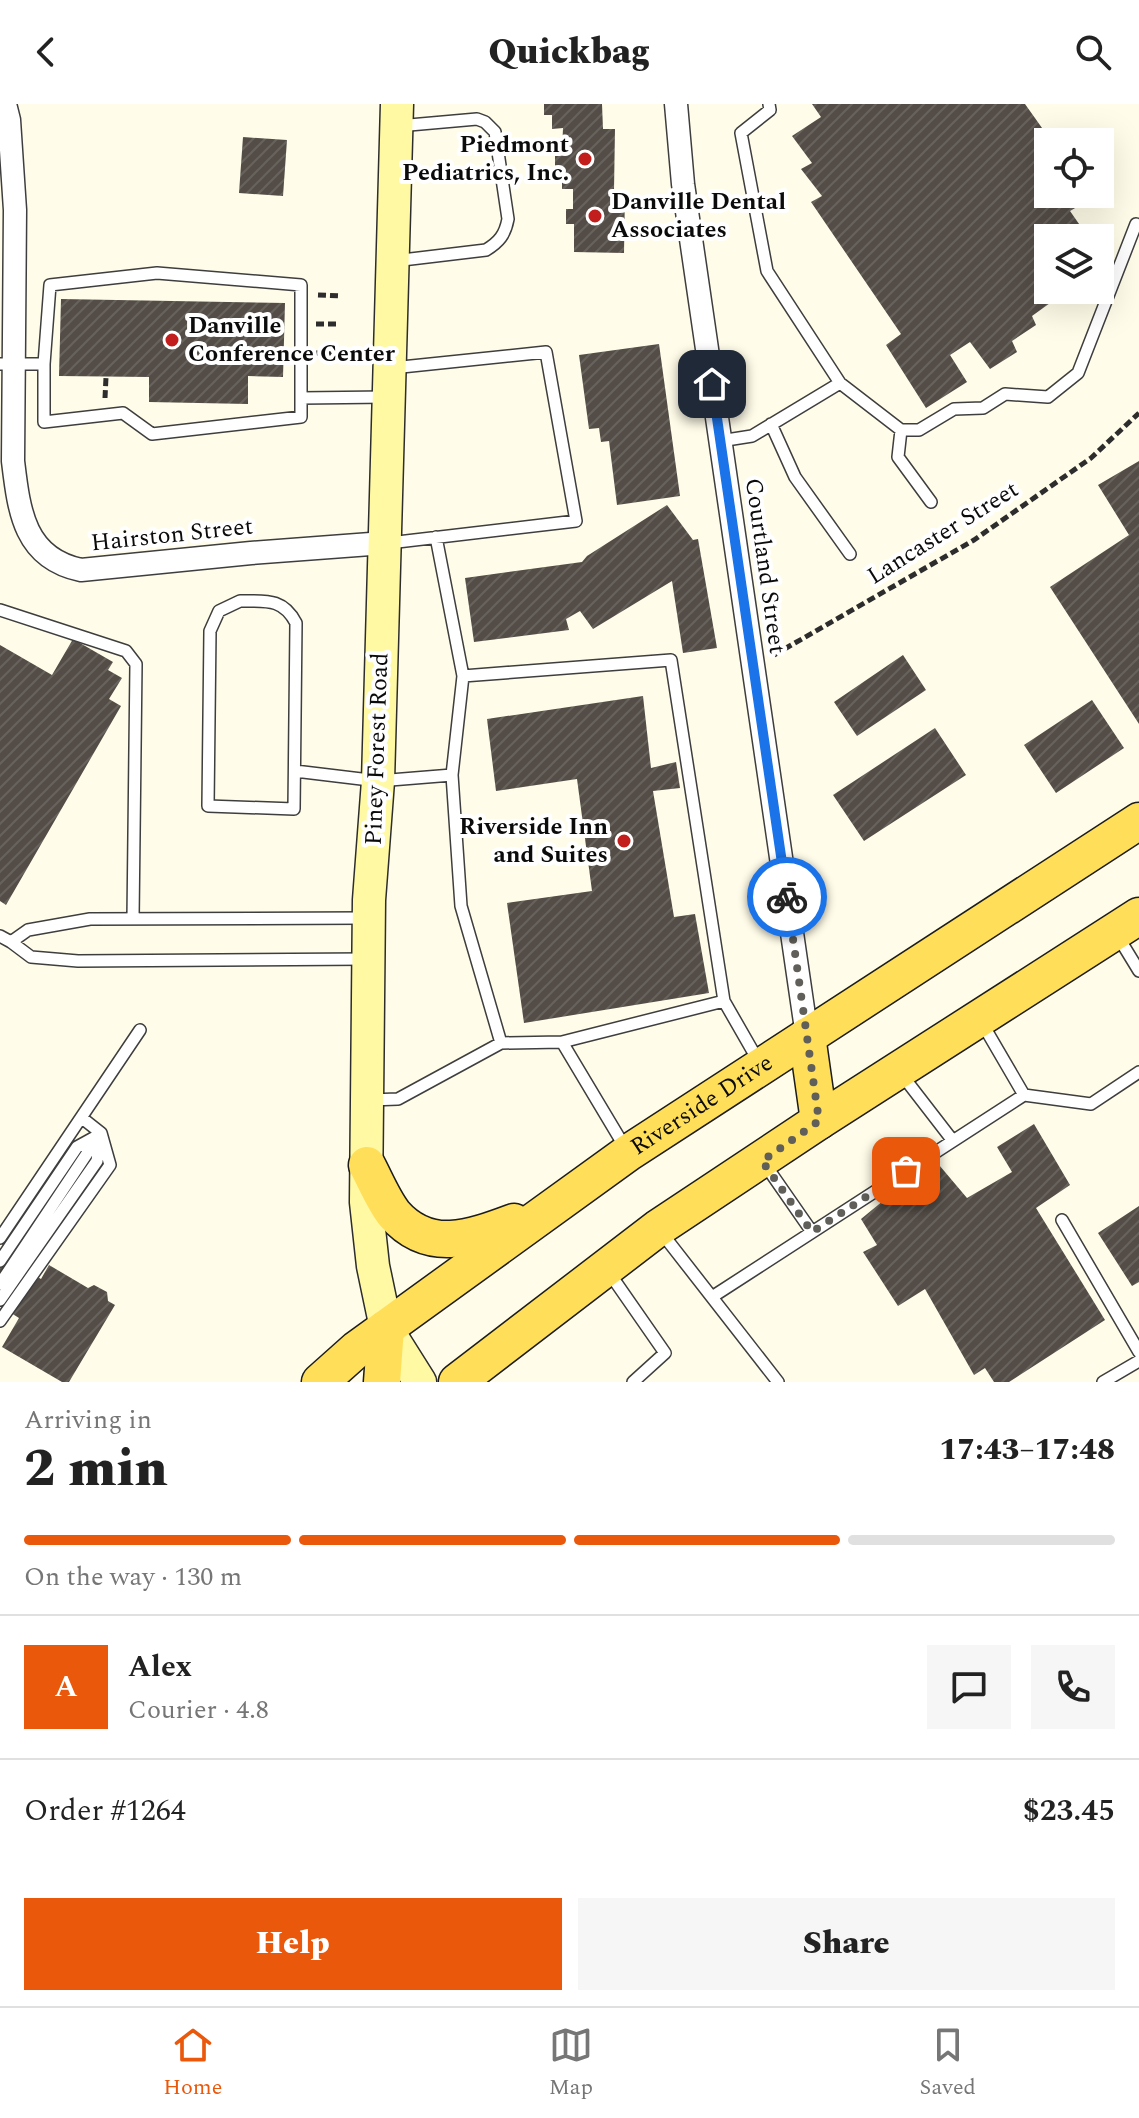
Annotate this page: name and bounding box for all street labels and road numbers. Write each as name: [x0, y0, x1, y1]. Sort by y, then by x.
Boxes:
street label: Lancaster Street: [860, 472, 1026, 594]
street label: Courtland Street: [735, 476, 795, 656]
street label: Hairston Street: [89, 509, 255, 561]
street label: Piney Forest Road: [356, 652, 398, 846]
street label: Riverside Drive: [623, 1045, 780, 1165]

